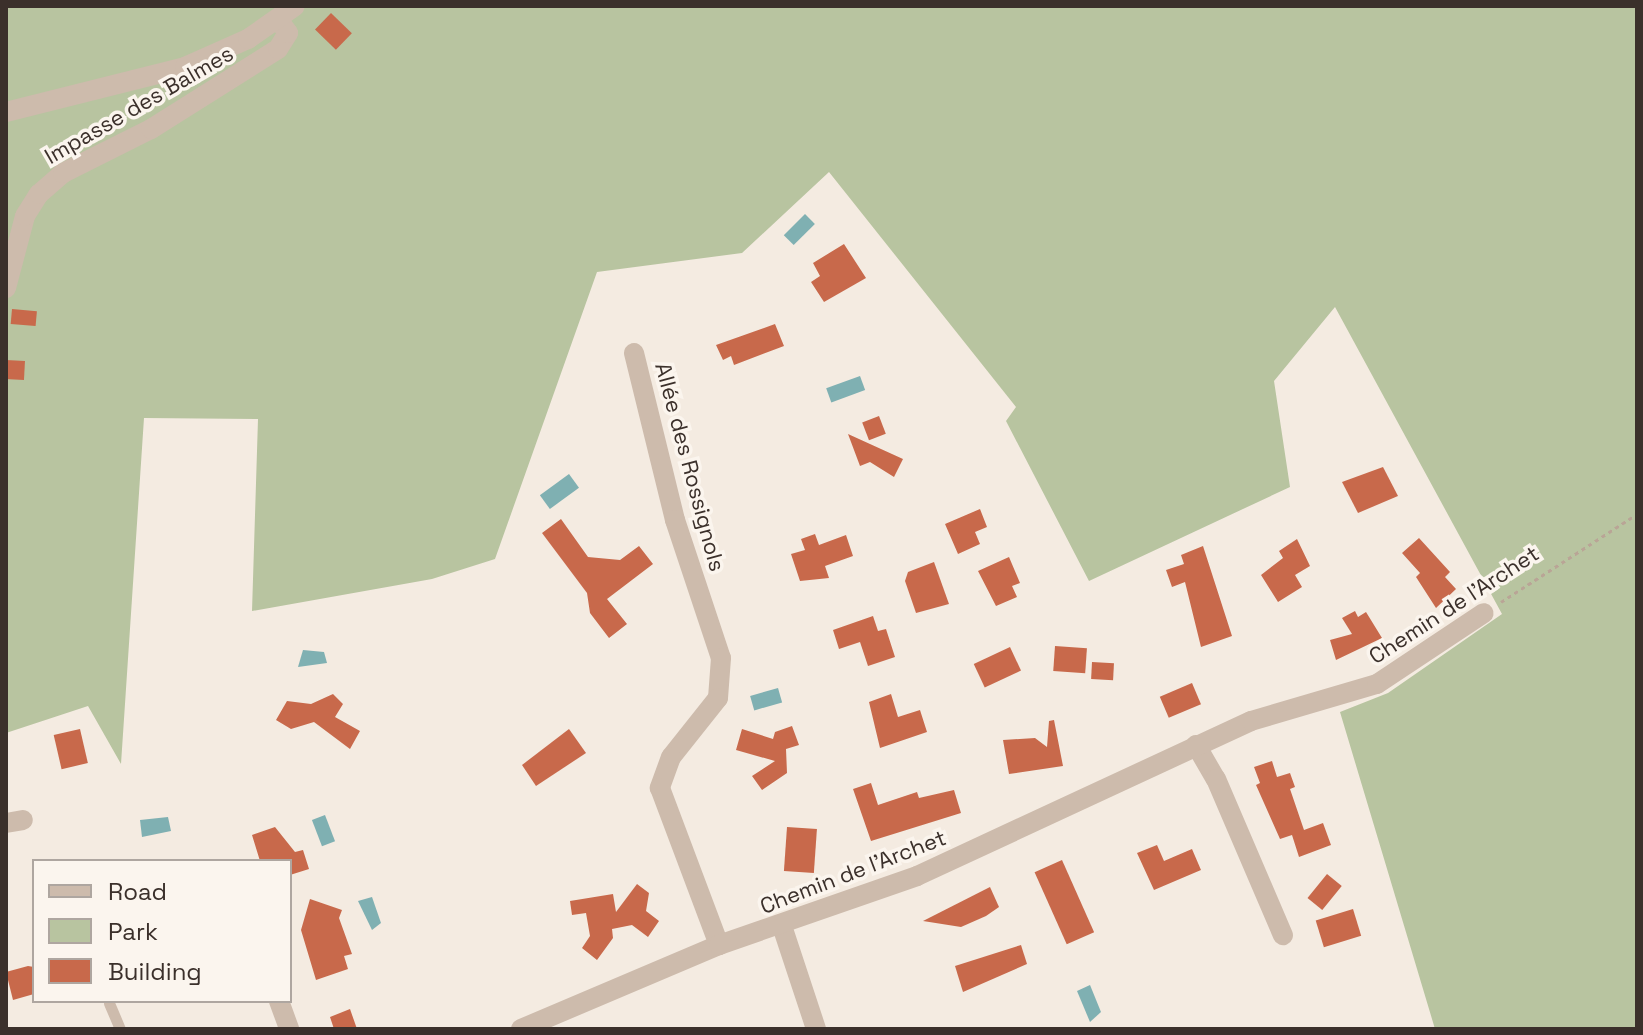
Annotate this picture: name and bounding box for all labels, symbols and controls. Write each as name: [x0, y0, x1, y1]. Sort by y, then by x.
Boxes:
street label: Impasse des Balmes: [40, 40, 238, 170]
street label: Allée des Rossignols: [649, 360, 731, 574]
street label: Chemin de l'Archet: [1364, 540, 1544, 670]
street label: Chemin de l'Archet: [756, 824, 950, 920]
legend: [32, 859, 292, 1003]
text: Road: [108, 876, 167, 907]
text: Park: [108, 916, 158, 947]
text: Building: [108, 956, 202, 987]

